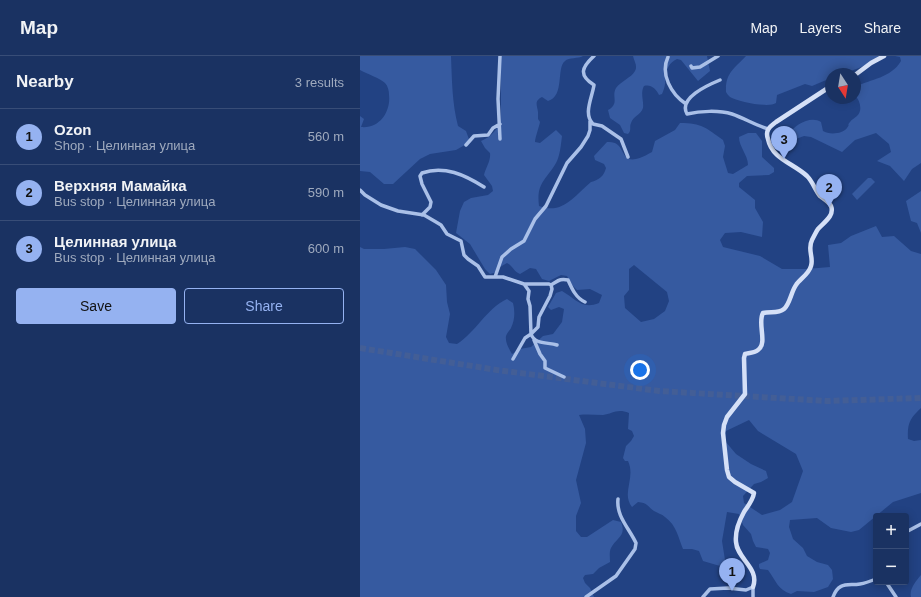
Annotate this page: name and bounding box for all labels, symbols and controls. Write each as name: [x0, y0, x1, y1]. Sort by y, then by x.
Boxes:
text: Map: [20, 17, 58, 38]
text: Map: [750, 20, 778, 36]
text: Layers: [800, 20, 842, 36]
text: Share: [864, 20, 901, 36]
north arrow: [825, 68, 861, 104]
text: Nearby: [16, 72, 74, 91]
text: 3 results: [295, 75, 344, 90]
text: Ozon: [54, 121, 92, 138]
pin: 3: [771, 126, 797, 159]
text: 1: [25, 129, 33, 144]
text: 560 m: [308, 129, 344, 144]
text: Shop · Целинная улица: [54, 138, 195, 153]
pin: 2: [816, 174, 842, 207]
text: Верхняя Мамайка: [54, 177, 187, 194]
text: 2: [25, 185, 33, 200]
text: 590 m: [308, 185, 344, 200]
text: Bus stop · Целинная улица: [54, 194, 215, 209]
text: Целинная улица: [54, 233, 176, 250]
text: 3: [25, 241, 33, 256]
text: 600 m: [308, 241, 344, 256]
text: Bus stop · Целинная улица: [54, 250, 215, 265]
button: Save: [16, 288, 176, 324]
button: Share: [184, 288, 344, 324]
your location: [630, 360, 650, 380]
map controls: [873, 513, 909, 585]
button: +: [873, 513, 909, 549]
button: −: [873, 549, 909, 585]
pin: 1: [719, 558, 745, 591]

